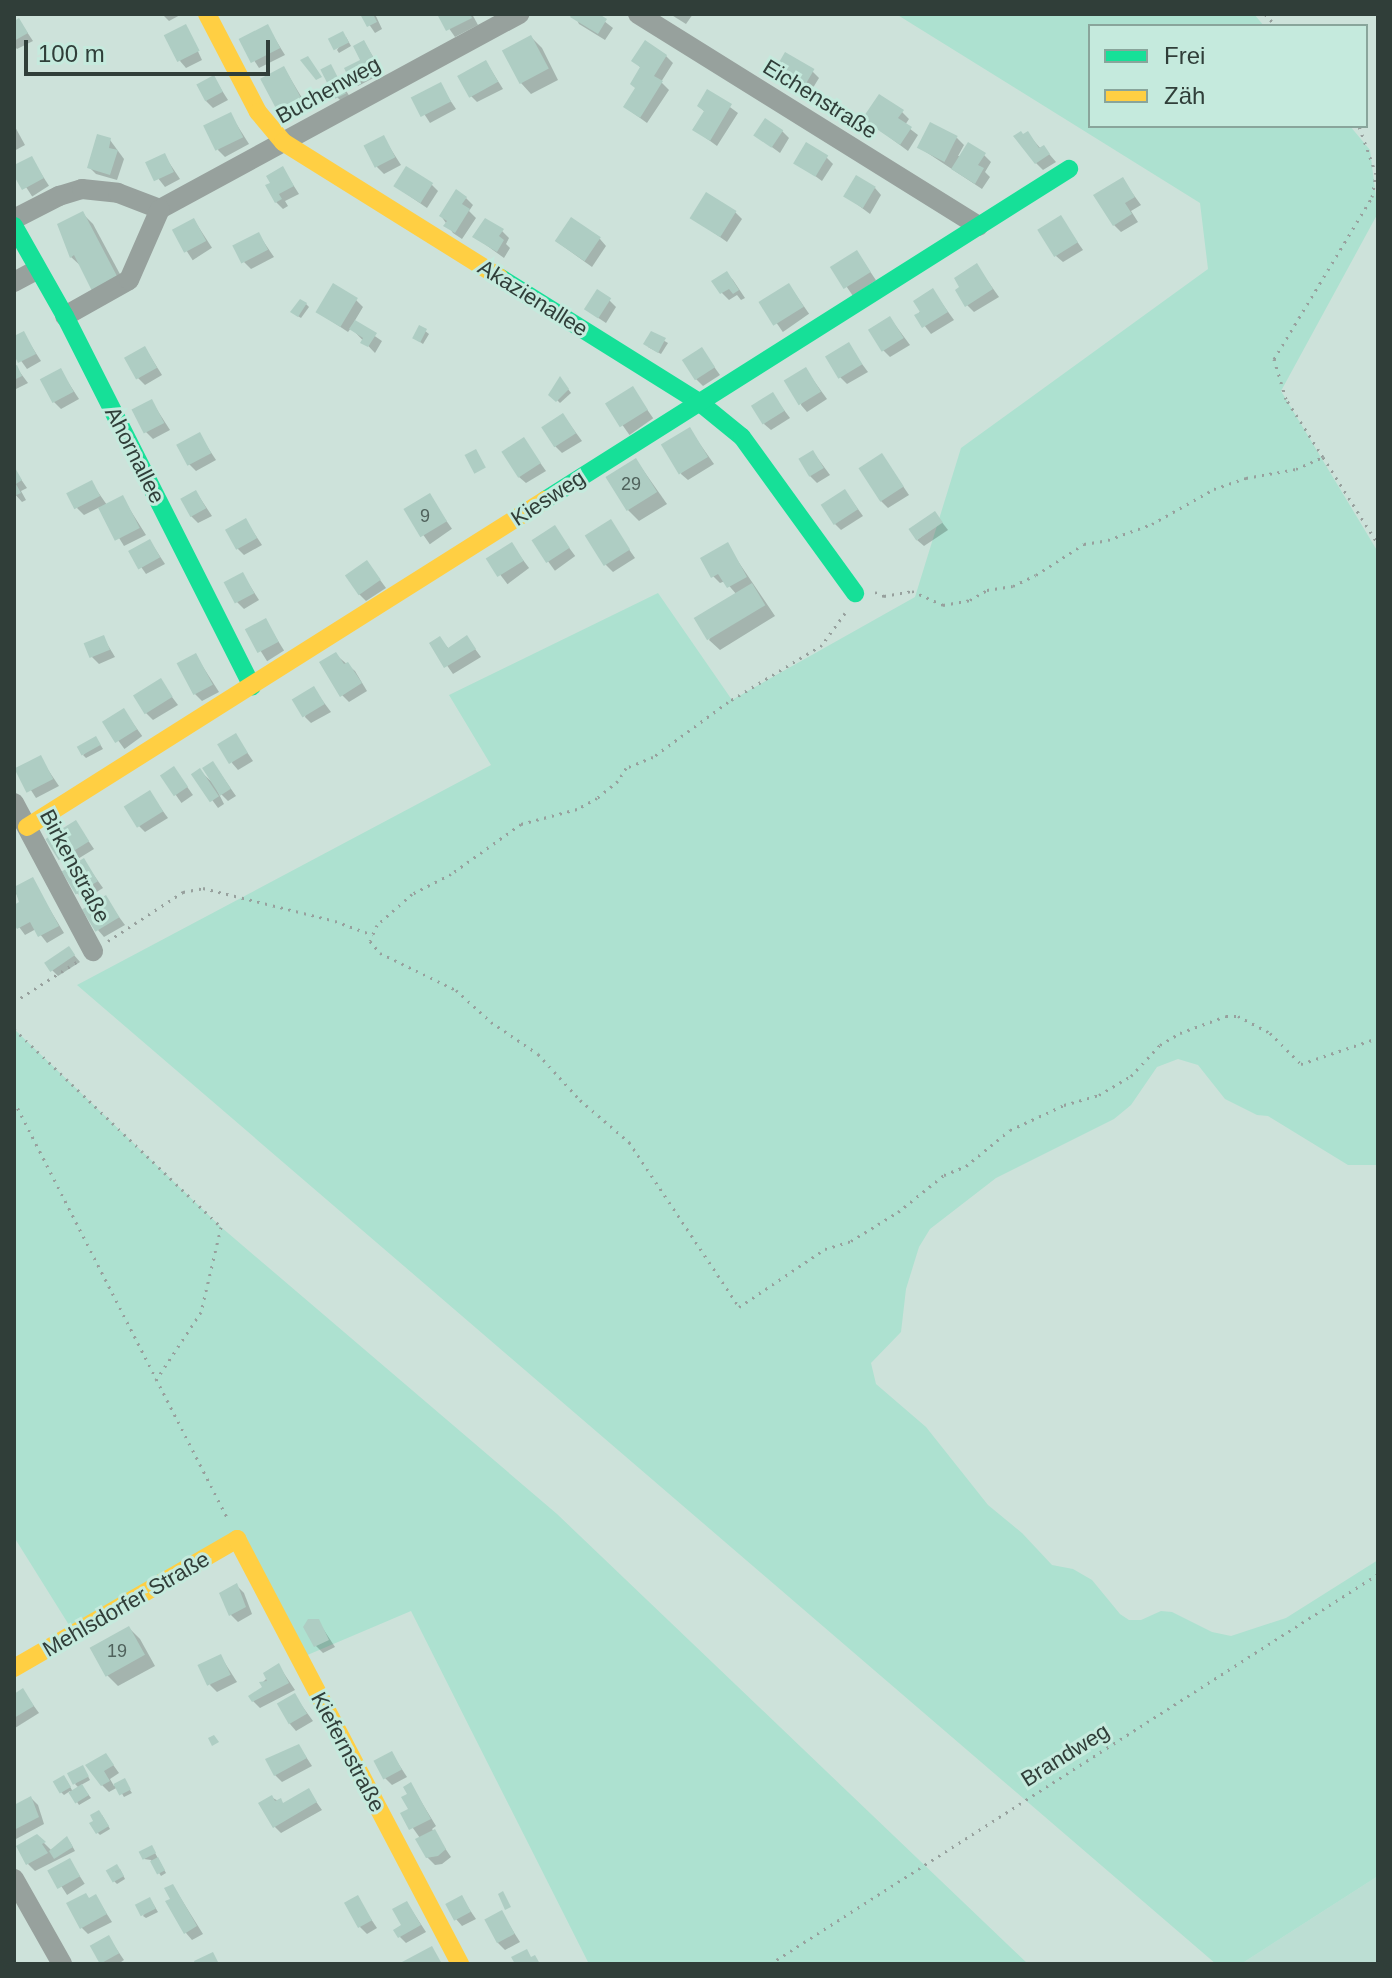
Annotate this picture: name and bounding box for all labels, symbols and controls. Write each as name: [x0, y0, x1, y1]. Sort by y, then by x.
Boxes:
scale bar: [28, 24, 274, 74]
legend: [1088, 24, 1368, 128]
text: 100 m: [38, 40, 105, 67]
text: Frei: [1164, 42, 1205, 69]
street label: Buchenweg: [271, 51, 385, 129]
street label: Eichenstraße: [758, 53, 882, 145]
text: Zäh: [1164, 82, 1205, 109]
street label: Akazienallee: [473, 254, 593, 342]
street label: Ahornallee: [99, 402, 171, 508]
street label: Kiesweg: [506, 464, 590, 532]
house number: 29: [621, 473, 641, 495]
house number: 9: [420, 505, 430, 527]
street label: Birkenstraße: [34, 805, 116, 927]
street label: Mehlsdorfer Straße: [38, 1545, 214, 1663]
house number: 19: [107, 1640, 127, 1662]
street label: Kiefernstraße: [305, 1688, 391, 1816]
street label: Brandweg: [1016, 1718, 1114, 1792]

